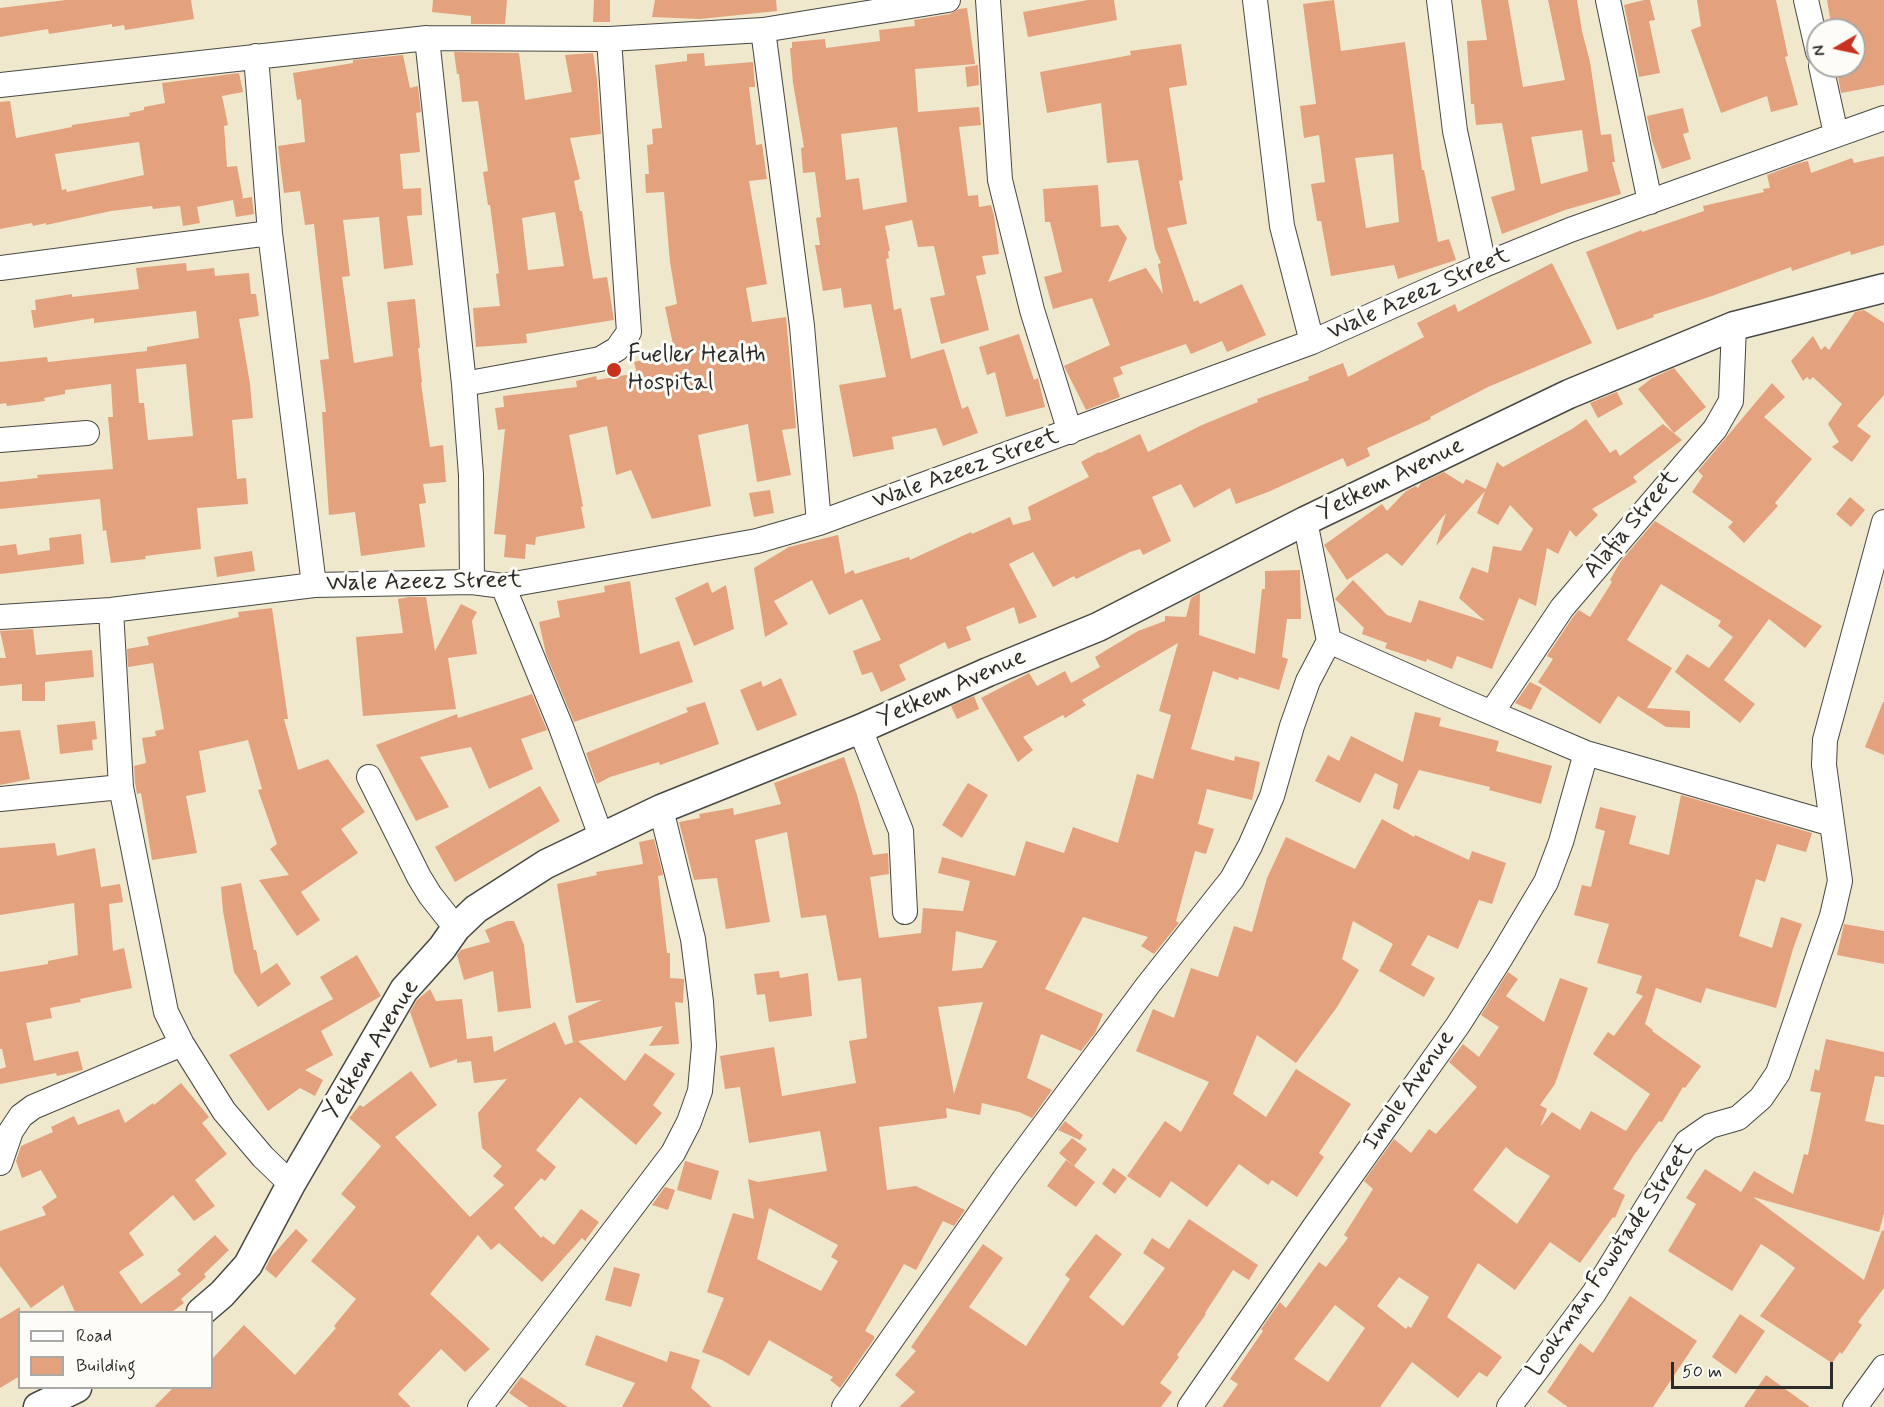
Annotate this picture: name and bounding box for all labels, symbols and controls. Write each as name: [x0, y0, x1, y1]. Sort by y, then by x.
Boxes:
north arrow: [1806, 18, 1866, 78]
text: N: [1808, 44, 1831, 57]
street label: Wale Azeez Street: [1324, 242, 1514, 348]
place label: Fueller Health Hospital: [628, 342, 766, 398]
marker: Fueller Health Hospital: [605, 361, 623, 379]
street label: Wale Azeez Street: [869, 423, 1063, 517]
street label: Yetkem Avenue: [1313, 432, 1469, 528]
street label: Alafia Street: [1578, 465, 1686, 585]
street label: Wale Azeez Street: [326, 567, 522, 599]
street label: Yetkem Avenue: [873, 643, 1031, 735]
street label: Yetkem Avenue: [318, 975, 426, 1125]
street label: Imole Avenue: [1358, 1025, 1462, 1157]
street label: Lookman Fowotade Street: [1522, 1137, 1700, 1383]
legend: [18, 1311, 213, 1389]
text: Road: [76, 1324, 112, 1348]
scale bar: [1674, 1350, 1836, 1388]
text: Building: [76, 1354, 136, 1378]
text: 50 m: [1682, 1360, 1722, 1384]

